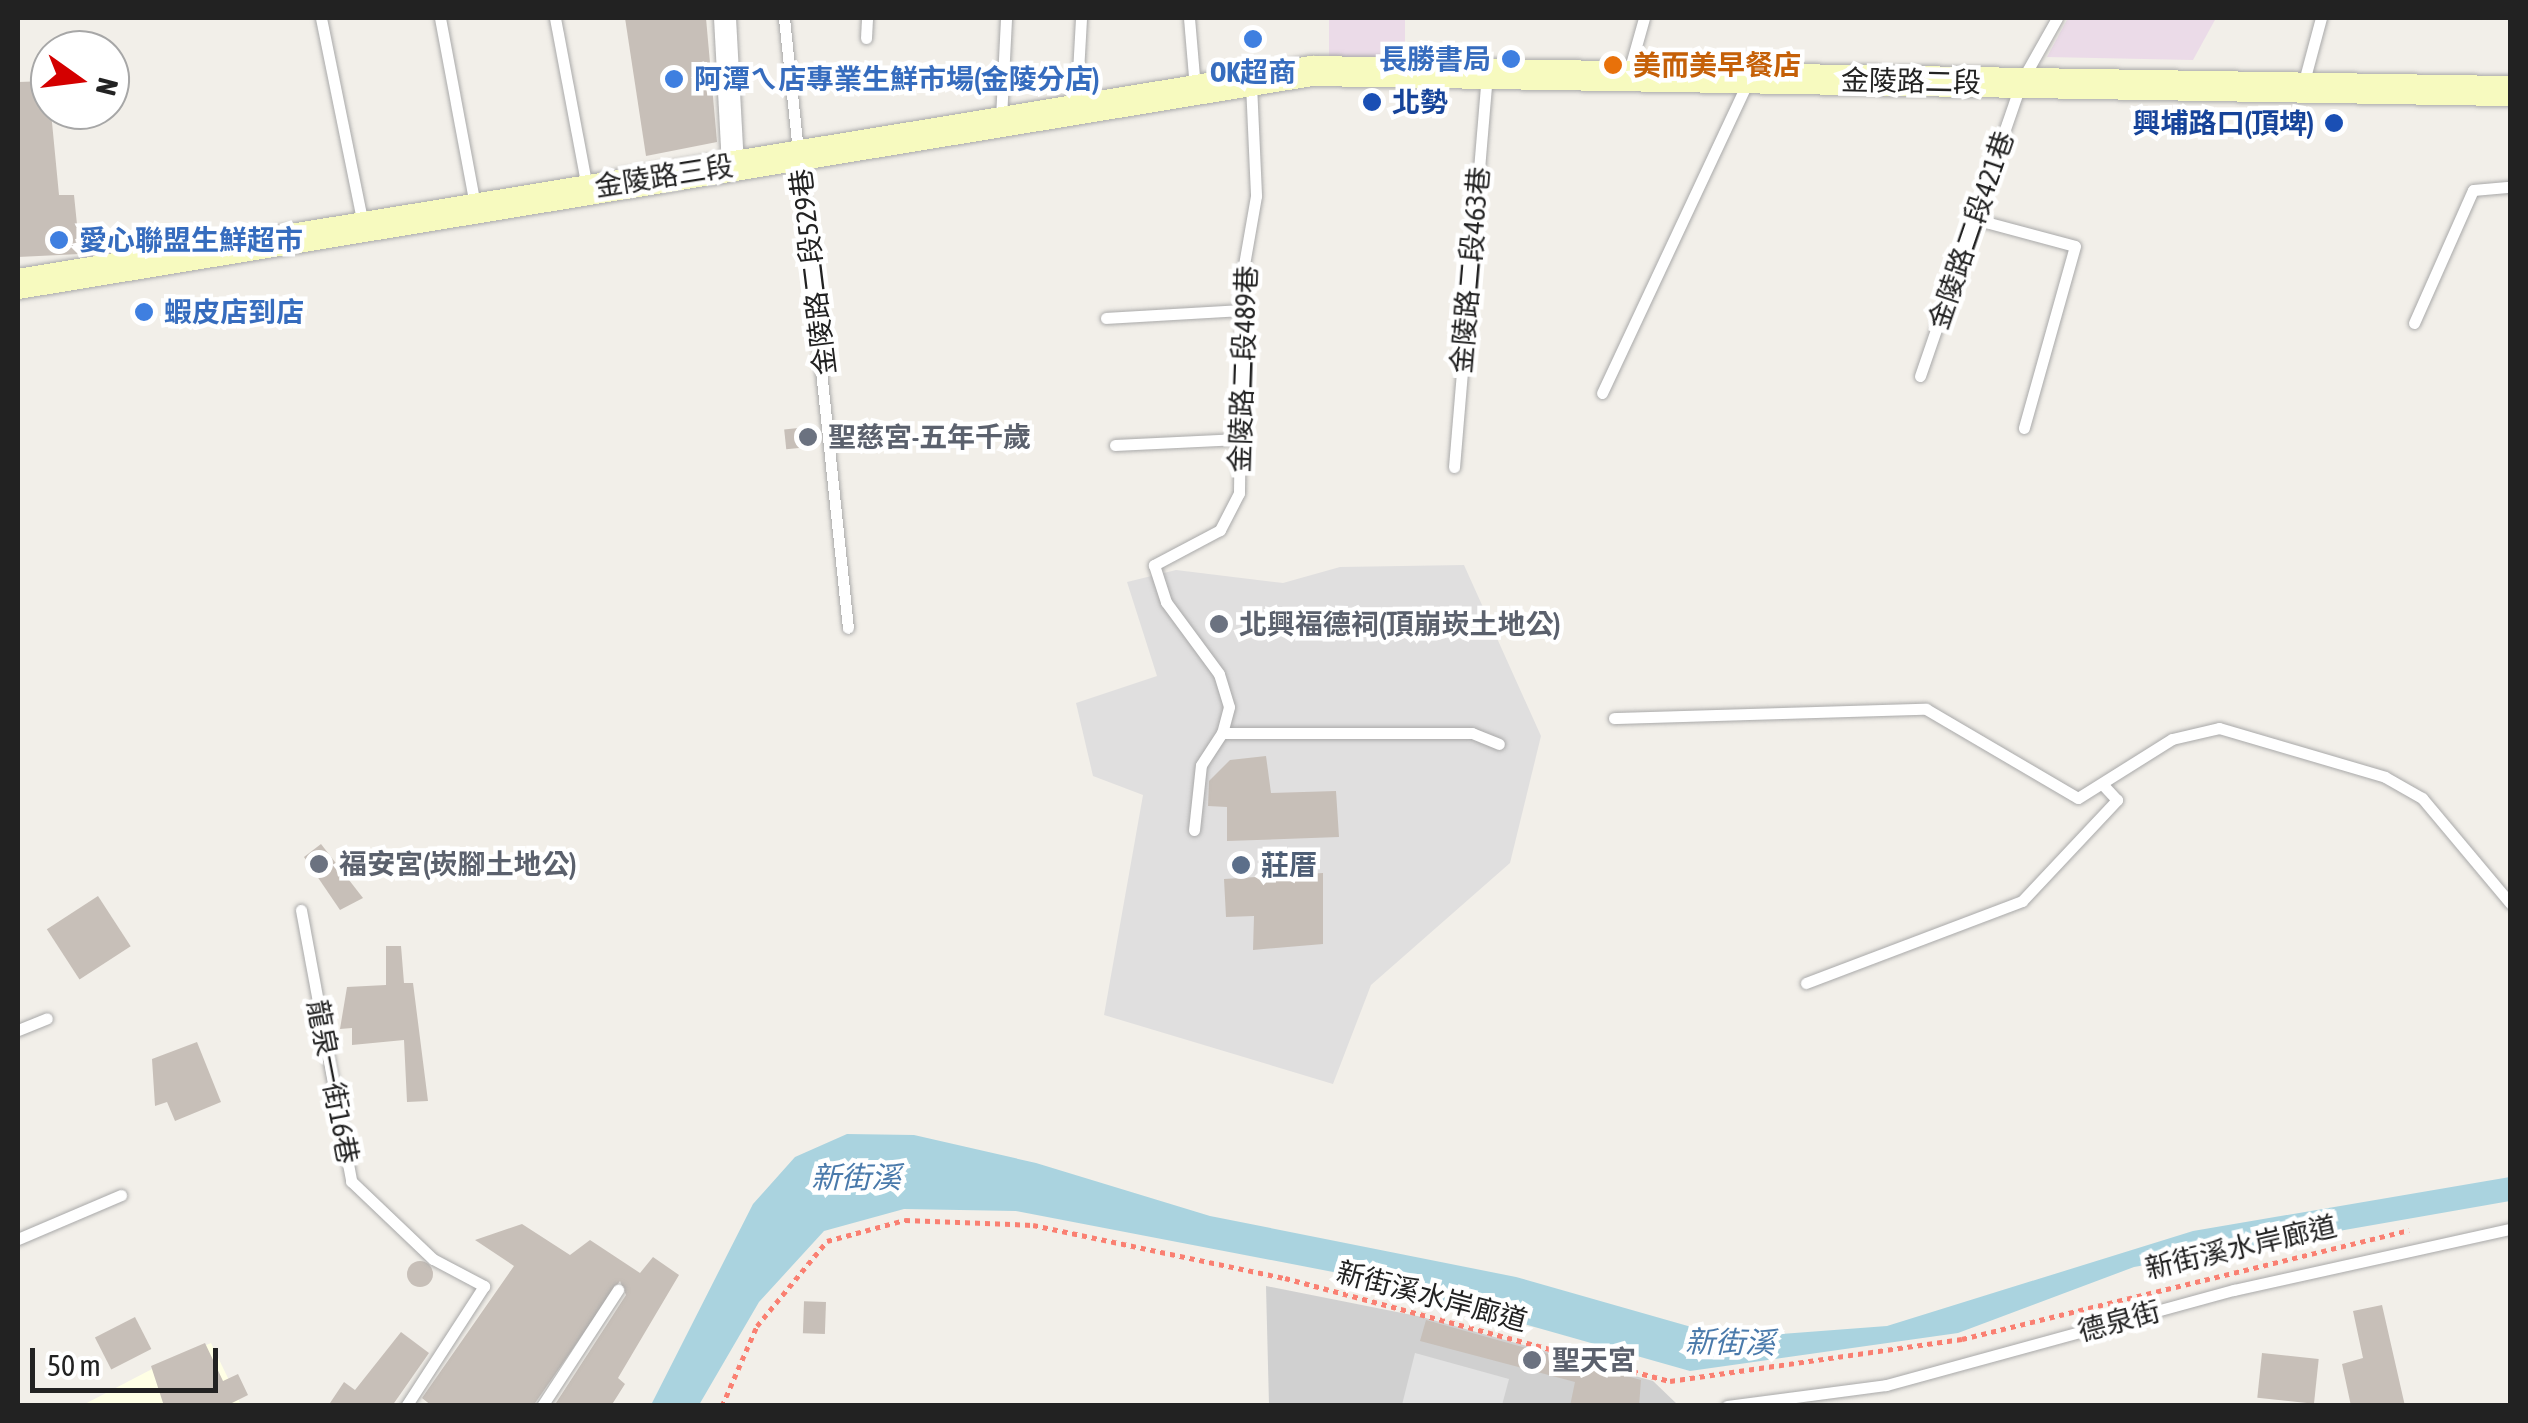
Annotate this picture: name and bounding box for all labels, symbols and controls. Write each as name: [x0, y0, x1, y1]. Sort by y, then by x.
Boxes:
marker: OK超商: [1242, 28, 1264, 50]
north arrow: [30, 30, 130, 130]
place label: 長勝書局: [1379, 42, 1491, 76]
marker: 長勝書局: [1500, 48, 1522, 70]
place label: 美而美早餐店: [1633, 48, 1801, 82]
marker: 美而美早餐店: [1602, 54, 1624, 76]
place label: OK超商: [1210, 55, 1296, 89]
place label: 阿潭ㄟ店專業生鮮市場(金陵分店): [694, 62, 1099, 96]
street label: 金陵路二段: [1841, 63, 1981, 99]
marker: 阿潭ㄟ店專業生鮮市場(金陵分店): [663, 68, 685, 90]
text: N: [90, 75, 125, 99]
place label: 北勢: [1392, 85, 1448, 119]
marker: 北勢: [1361, 91, 1383, 113]
place label: 興埔路口(頂埤): [2133, 106, 2314, 140]
marker: 興埔路口(頂埤): [2323, 112, 2345, 134]
street label: 金陵路二段421巷: [1921, 126, 2021, 334]
street label: 金陵路三段: [592, 148, 736, 204]
street label: 金陵路二段463巷: [1444, 165, 1496, 375]
street label: 金陵路二段529巷: [784, 167, 842, 377]
place label: 愛心聯盟生鮮超市: [79, 223, 303, 257]
marker: 愛心聯盟生鮮超市: [48, 229, 70, 251]
street label: 金陵路二段489巷: [1223, 265, 1263, 473]
place label: 蝦皮店到店: [164, 295, 304, 329]
marker: 蝦皮店到店: [133, 301, 155, 323]
place label: 聖慈宮-五年千歲: [828, 420, 1031, 454]
marker: 聖慈宮-五年千歲: [797, 426, 819, 448]
place label: 北興福德祠(頂崩崁土地公): [1239, 607, 1560, 641]
marker: 北興福德祠(頂崩崁土地公): [1208, 613, 1230, 635]
place label: 福安宮(崁腳土地公): [339, 847, 576, 881]
place label: 莊厝: [1261, 848, 1317, 882]
marker: 福安宮(崁腳土地公): [308, 853, 330, 875]
marker: 莊厝: [1230, 854, 1252, 876]
street label: 龍泉一街16巷: [301, 997, 365, 1167]
water label: 新街溪: [811, 1159, 901, 1195]
street label: 新街溪水岸廊道: [2142, 1209, 2340, 1285]
street label: 新街溪水岸廊道: [1333, 1254, 1531, 1338]
street label: 德泉街: [2074, 1294, 2164, 1348]
water label: 新街溪: [1685, 1323, 1775, 1361]
scale bar: [35, 1328, 222, 1390]
place label: 聖天宮: [1552, 1343, 1636, 1377]
text: 50 m: [47, 1348, 101, 1382]
marker: 聖天宮: [1521, 1349, 1543, 1371]

